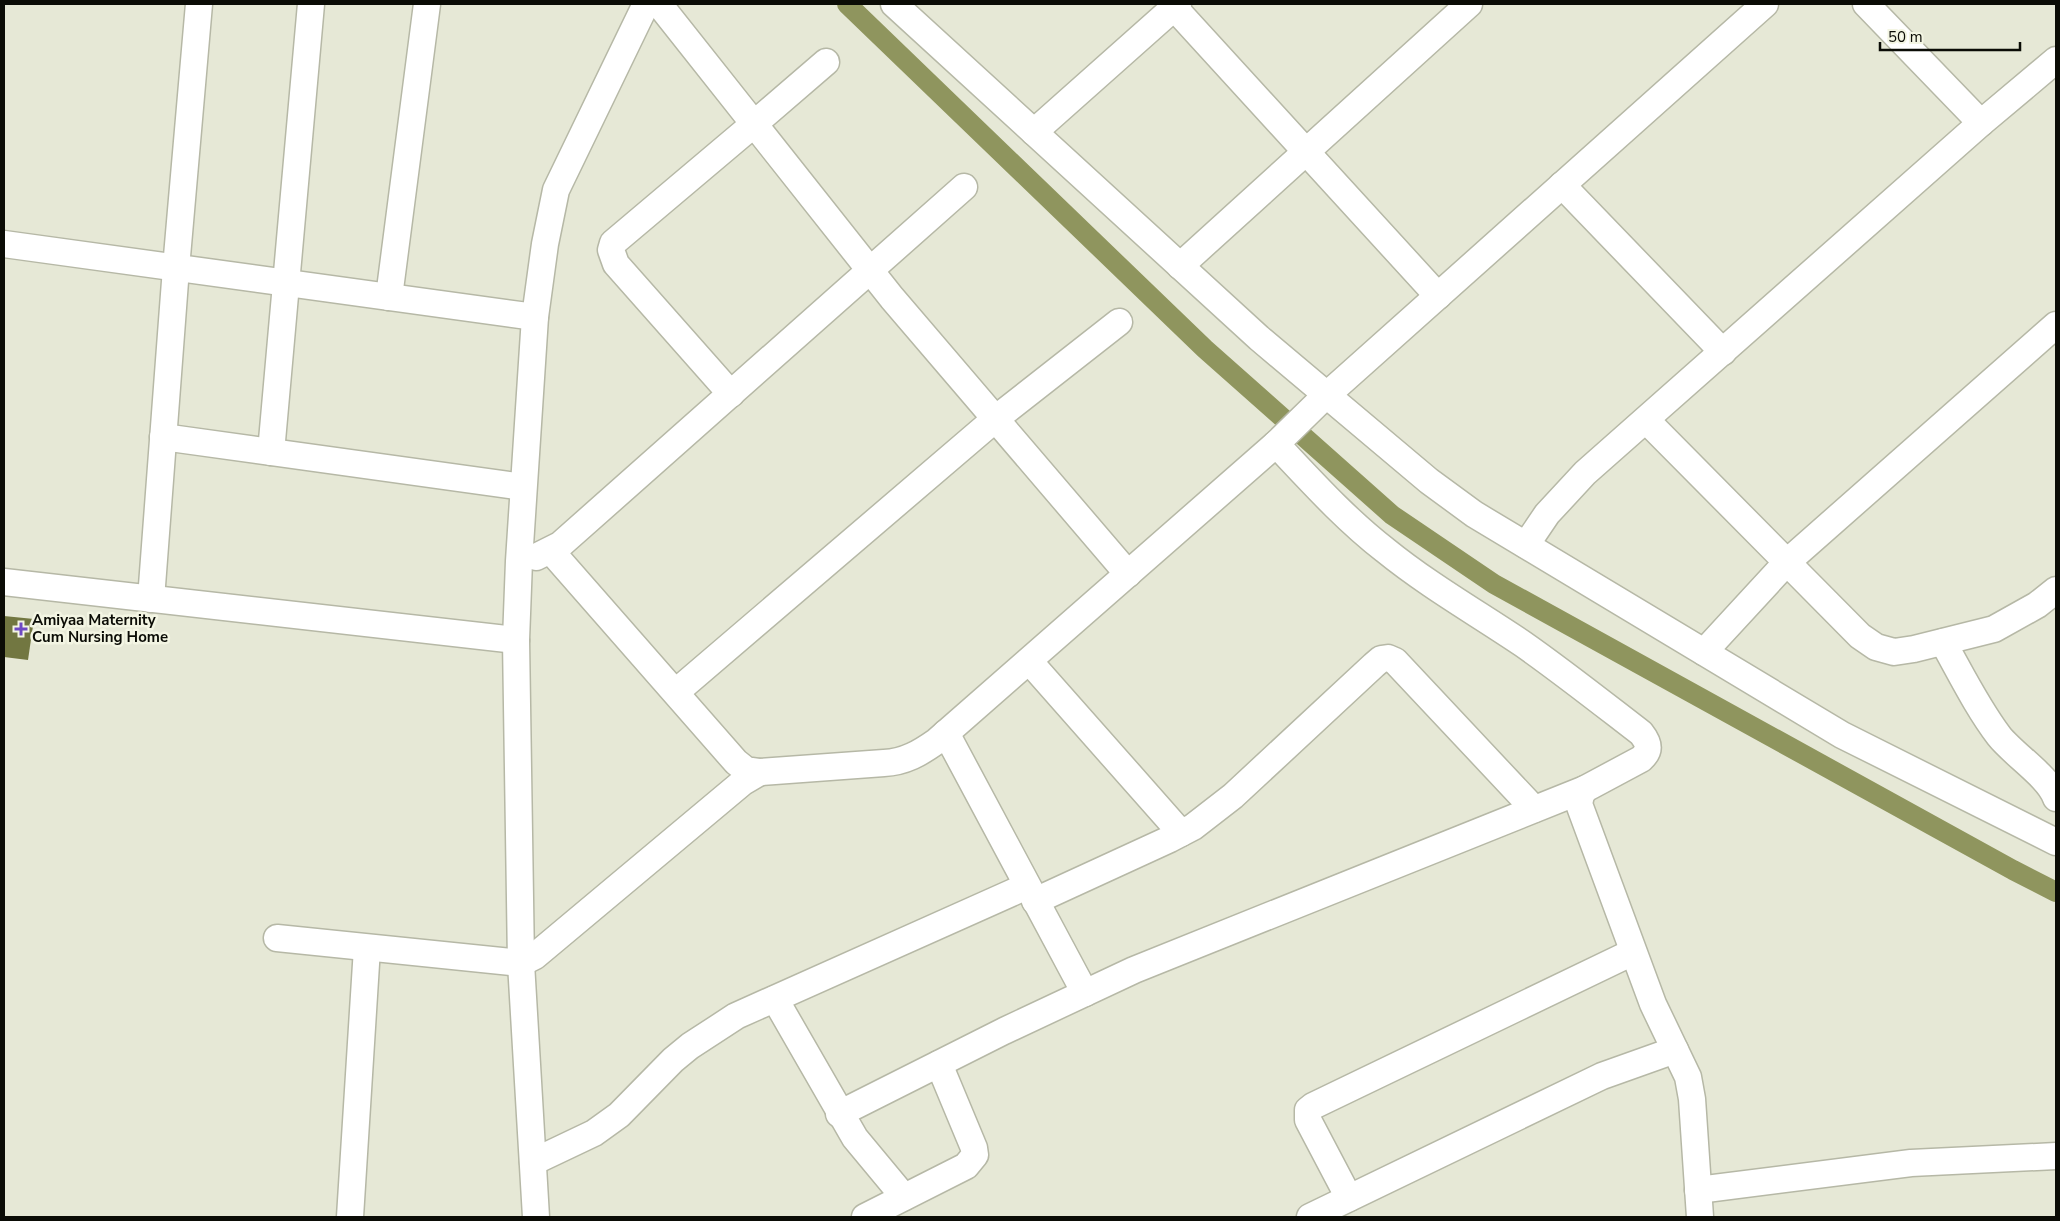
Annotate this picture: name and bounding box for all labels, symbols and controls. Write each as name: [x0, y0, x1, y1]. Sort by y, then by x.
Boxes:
scale bar: [1880, 20, 2020, 52]
text: 50 m: [1888, 27, 1923, 47]
place label: Amiyaa Maternity Cum Nursing Home: [32, 610, 168, 647]
marker: Amiyaa Maternity Cum Nursing Home: [14, 622, 28, 636]

